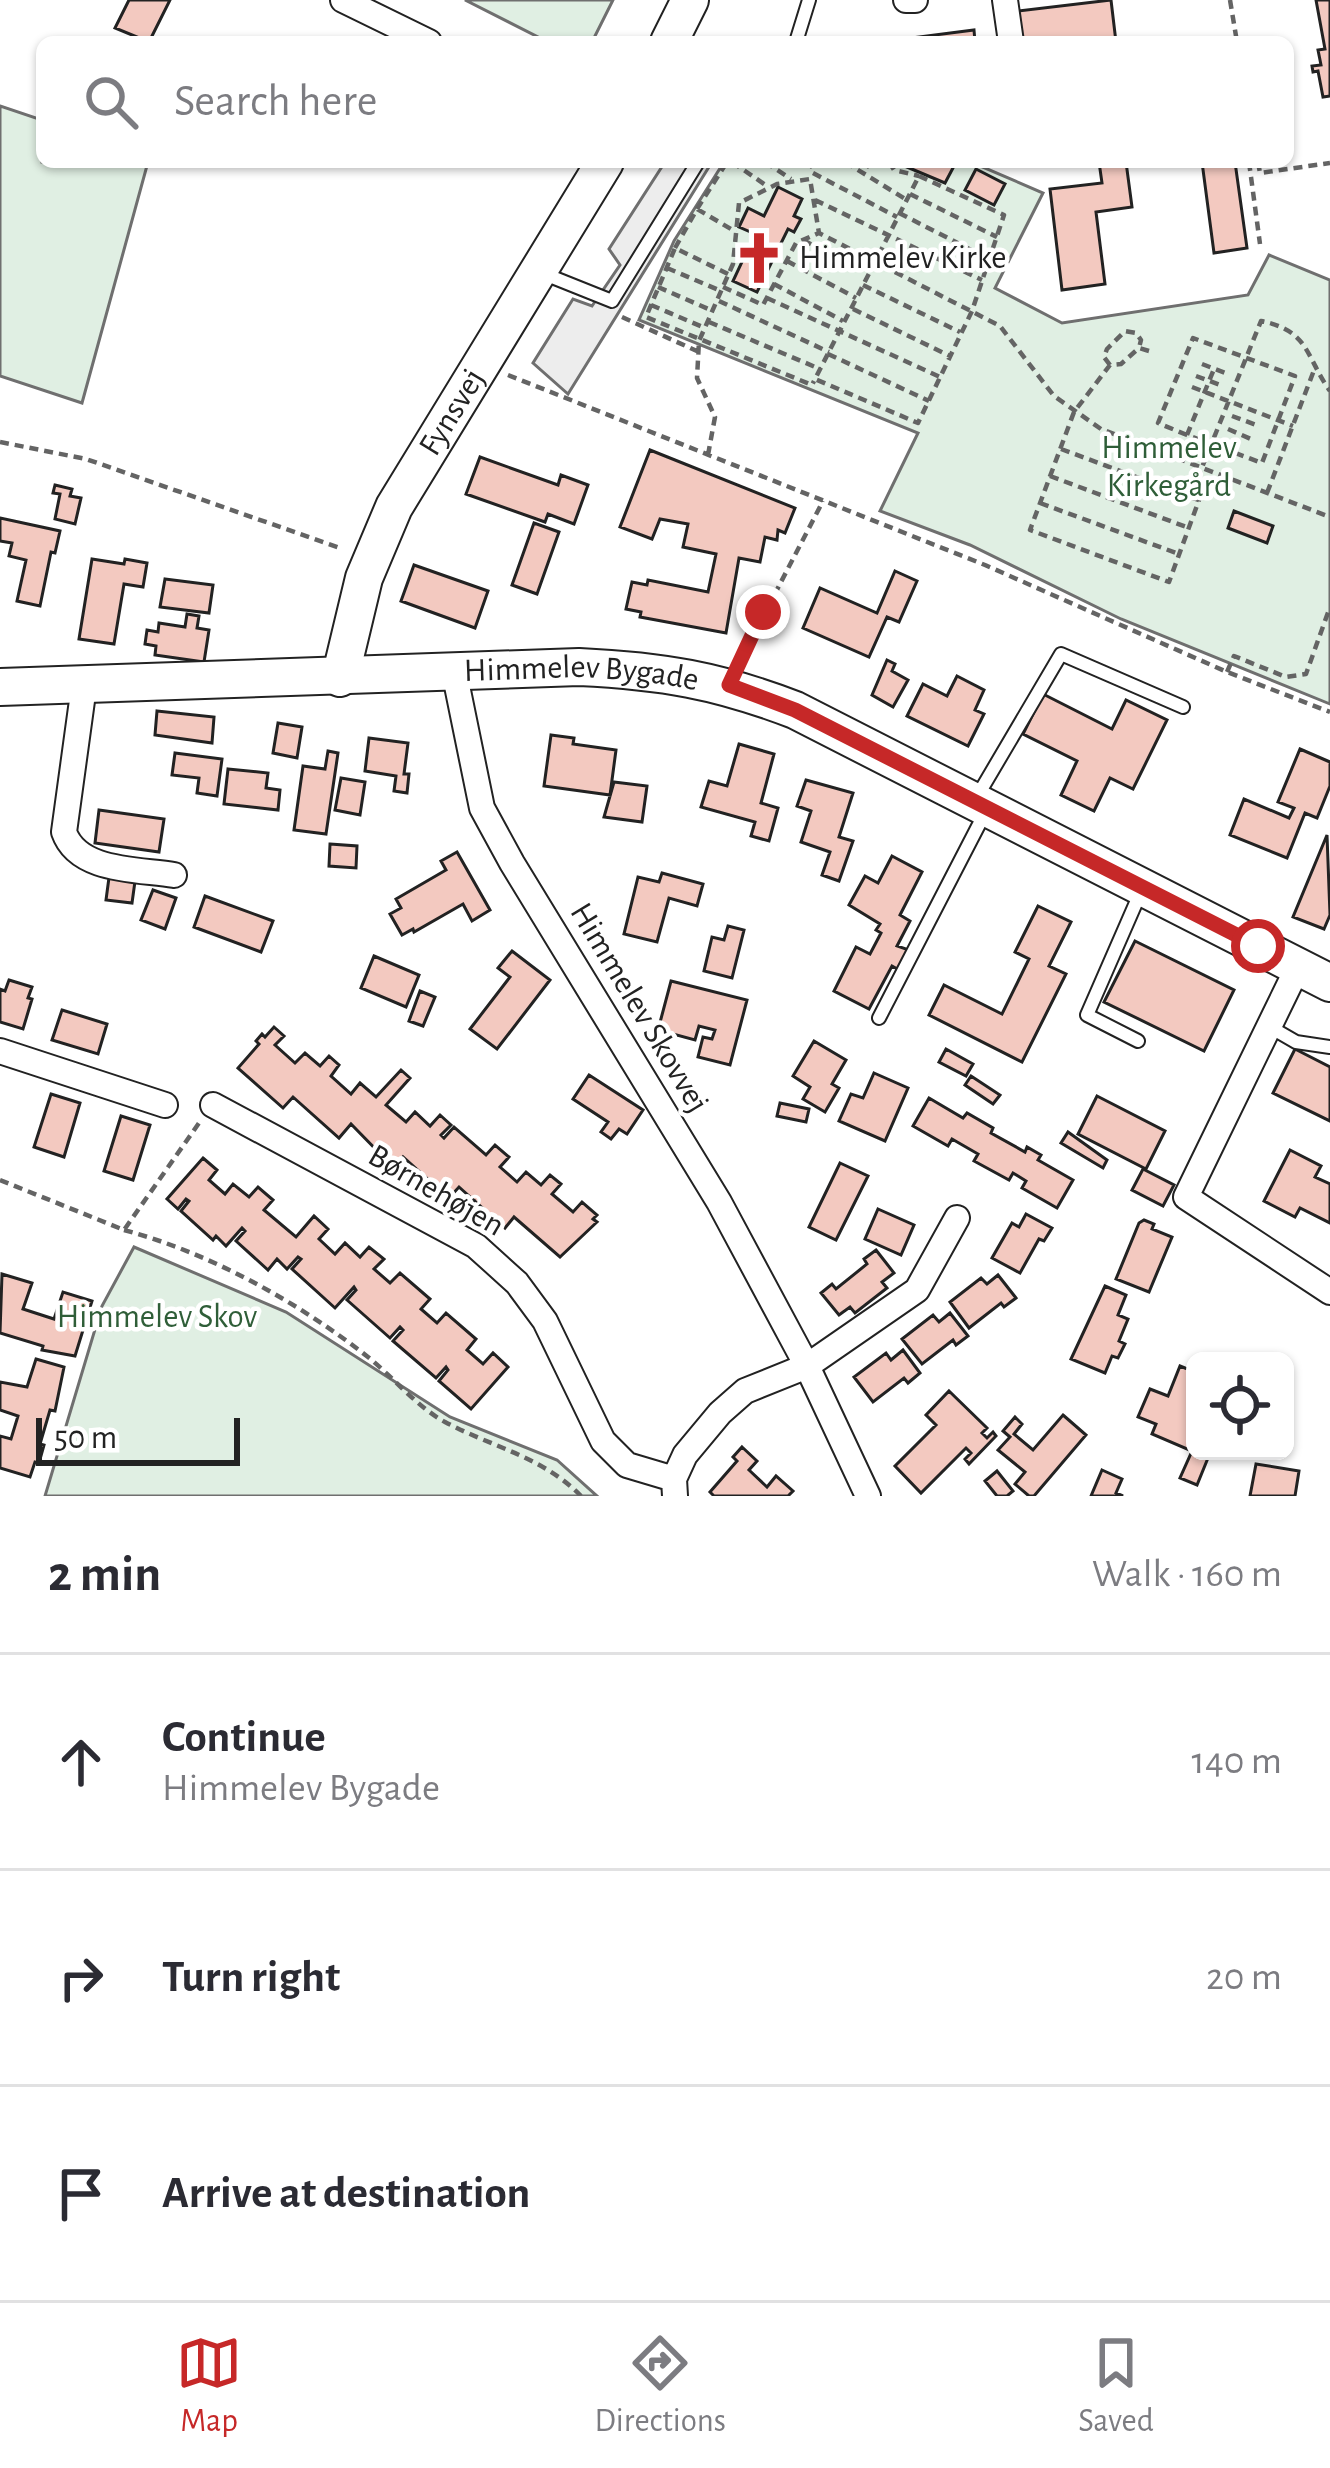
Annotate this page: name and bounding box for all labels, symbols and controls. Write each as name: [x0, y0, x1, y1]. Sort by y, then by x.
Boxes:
search box: [36, 36, 1294, 168]
icon: search: [78, 69, 144, 135]
text: Search here: [174, 79, 377, 124]
church icon: Himmelev Kirke: [730, 229, 788, 287]
place label: Himmelev Kirke: [799, 242, 1006, 275]
street label: Fynsvej: [413, 363, 491, 461]
park label: Himmelev Kirkegård: [1101, 432, 1237, 503]
route end: [736, 585, 790, 639]
street label: Himmelev Bygade: [463, 650, 702, 697]
street label: Himmelev Skovvej: [564, 898, 714, 1118]
route start: [1231, 919, 1285, 973]
street label: Børnehøjen: [363, 1139, 509, 1243]
park label: Himmelev Skov: [57, 1301, 257, 1334]
map controls: [1186, 1352, 1294, 1460]
button: locate: [1186, 1352, 1294, 1460]
scale bar: [36, 1412, 240, 1465]
text: 50 m: [54, 1422, 117, 1455]
text: 2 min: [48, 1549, 161, 1600]
text: Walk · 160 m: [1092, 1555, 1282, 1594]
text: Continue: [162, 1715, 326, 1760]
icon: ahead: [48, 1729, 114, 1795]
text: 140 m: [1192, 1742, 1282, 1781]
text: Himmelev Bygade: [162, 1769, 440, 1808]
icon: right: [48, 1945, 114, 2011]
text: Turn right: [162, 1955, 340, 2000]
text: 20 m: [1206, 1958, 1282, 1997]
icon: arrive: [48, 2161, 114, 2227]
text: Arrive at destination: [162, 2171, 530, 2216]
tab: Map: [176, 2330, 242, 2442]
tab: Directions: [594, 2330, 726, 2442]
tab: Saved: [1078, 2330, 1154, 2442]

